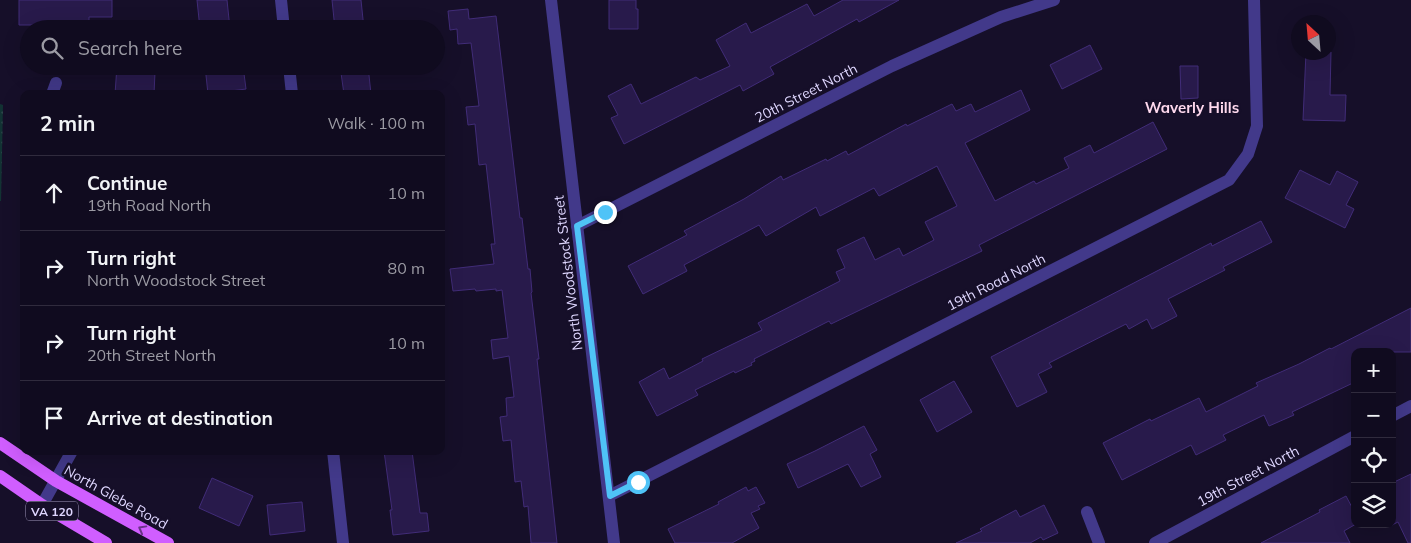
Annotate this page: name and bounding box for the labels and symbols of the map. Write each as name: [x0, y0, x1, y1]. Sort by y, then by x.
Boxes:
north arrow: [1291, 15, 1336, 60]
street label: 20th Street North: [752, 59, 860, 127]
district label: Waverly Hills: [1145, 98, 1239, 117]
street label: North Woodstock Street: [550, 194, 586, 352]
route end: [594, 201, 617, 224]
street label: 19th Road North: [944, 249, 1048, 315]
street label: 19th Street North: [1194, 442, 1302, 510]
street label: North Glebe Road: [61, 461, 171, 533]
route start: [627, 471, 650, 494]
road number: VA 120: [26, 502, 78, 520]
one-way arrow: [138, 525, 147, 535]

